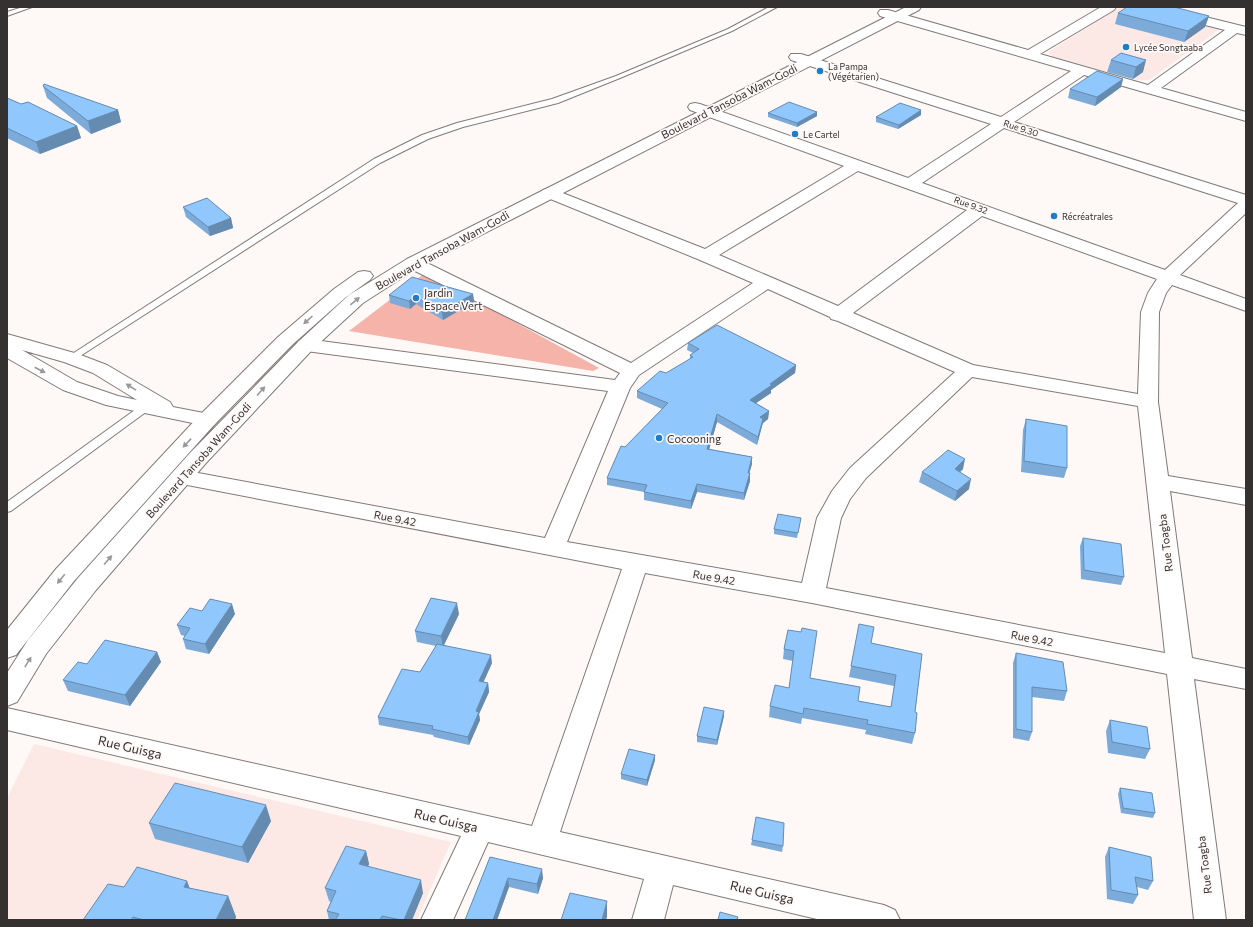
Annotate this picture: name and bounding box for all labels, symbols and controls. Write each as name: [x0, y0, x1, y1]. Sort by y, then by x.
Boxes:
marker: Lycée Songtaaba: [1121, 42, 1131, 52]
place label: Lycée Songtaaba: [1134, 42, 1203, 53]
street label: Boulevard Tansoba Wam-Godi: [659, 61, 799, 141]
place label: La Pampa (Végétarien): [828, 61, 879, 82]
marker: La Pampa (Végétarien): [815, 66, 825, 76]
street label: Rue 9.30: [1002, 117, 1040, 139]
marker: Le Cartel: [790, 129, 800, 139]
place label: Le Cartel: [803, 129, 840, 140]
street label: Rue 9.32: [953, 194, 989, 216]
street label: Boulevard Tansoba Wam-Godi: [373, 208, 511, 292]
marker: Récréatrales: [1049, 211, 1059, 221]
place label: Récréatrales: [1062, 211, 1113, 222]
place label: Jardin Espace Vert: [424, 286, 483, 312]
marker: Jardin Espace Vert: [411, 293, 421, 303]
one-way arrow: [349, 296, 360, 305]
one-way arrow: [303, 316, 313, 325]
one-way arrow: [35, 367, 46, 373]
one-way arrow: [125, 383, 137, 390]
one-way arrow: [257, 386, 266, 396]
street label: Boulevard Tansoba Wam-Godi: [143, 399, 253, 520]
place label: Cocooning: [667, 432, 721, 445]
marker: Cocooning: [654, 433, 664, 443]
one-way arrow: [183, 438, 192, 447]
street label: Rue 9.42: [373, 508, 417, 528]
street label: Rue Toagba: [1155, 513, 1175, 573]
one-way arrow: [104, 555, 113, 565]
street label: Rue 9.42: [692, 567, 736, 587]
one-way arrow: [57, 574, 66, 585]
street label: Rue 9.42: [1010, 628, 1054, 648]
one-way arrow: [24, 657, 32, 667]
street label: Rue Guisga: [97, 732, 163, 762]
street label: Rue Guisga: [413, 805, 479, 835]
street label: Rue Toagba: [1194, 835, 1214, 895]
street label: Rue Guisga: [729, 877, 795, 907]

